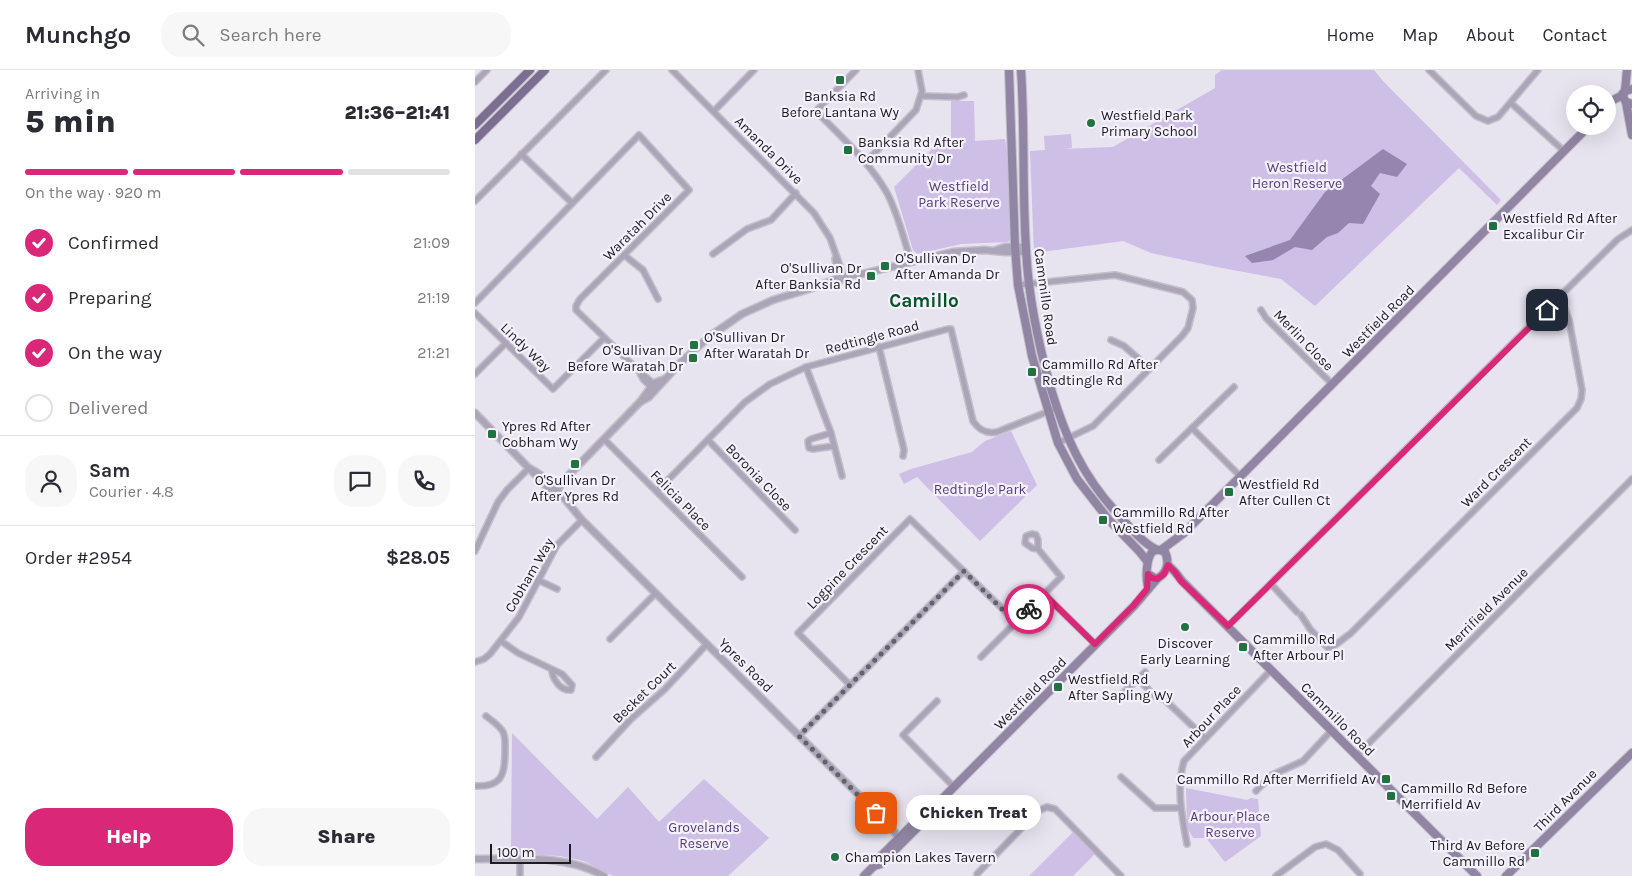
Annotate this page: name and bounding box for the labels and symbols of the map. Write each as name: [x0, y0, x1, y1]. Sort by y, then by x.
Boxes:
marker: Banksia Rd Before Lantana Wy: [834, 74, 846, 86]
place label: Banksia Rd Before Lantana Wy: [781, 88, 900, 121]
place label: Westfield Park Primary School: [1101, 107, 1197, 140]
street label: Amanda Drive: [731, 113, 806, 188]
marker: Westfield Park Primary School: [1085, 117, 1097, 129]
place label: Banksia Rd After Community Dr: [858, 134, 965, 167]
marker: Banksia Rd After Community Dr: [842, 144, 854, 156]
park label: Westfield Heron Reserve: [1252, 159, 1342, 192]
park label: Westfield Park Reserve: [918, 178, 1000, 211]
street label: Waratah Drive: [600, 189, 675, 264]
place label: Westfield Rd After Excalibur Cir: [1503, 210, 1618, 243]
marker: Westfield Rd After Excalibur Cir: [1487, 220, 1499, 232]
street label: Cammillo Road: [1030, 248, 1061, 347]
place label: O'Sullivan Dr After Amanda Dr: [895, 250, 1000, 283]
place label: O'Sullivan Dr After Banksia Rd: [755, 260, 862, 293]
marker: O'Sullivan Dr After Amanda Dr: [879, 260, 891, 272]
marker: O'Sullivan Dr After Banksia Rd: [865, 270, 877, 282]
street label: Westfield Road: [1338, 281, 1418, 361]
pin: [1526, 289, 1568, 331]
district label: Camillo: [889, 290, 959, 312]
street label: Merlin Close: [1270, 306, 1337, 375]
street label: Redtingle Road: [823, 317, 921, 358]
street label: Lindy Way: [497, 319, 555, 376]
place label: O'Sullivan Dr After Waratah Dr: [704, 329, 810, 362]
marker: O'Sullivan Dr After Waratah Dr: [688, 339, 700, 351]
place label: O'Sullivan Dr Before Waratah Dr: [568, 342, 684, 375]
marker: O'Sullivan Dr Before Waratah Dr: [687, 352, 699, 364]
place label: Cammillo Rd After Redtingle Rd: [1042, 356, 1159, 389]
marker: Cammillo Rd After Redtingle Rd: [1026, 366, 1038, 378]
place label: Ypres Rd After Cobham Wy: [502, 418, 591, 451]
marker: Ypres Rd After Cobham Wy: [486, 428, 498, 440]
street label: Ward Crescent: [1458, 434, 1535, 511]
street label: Boronia Close: [722, 440, 795, 515]
marker: O'Sullivan Dr After Ypres Rd: [569, 458, 581, 470]
street label: Felicia Place: [647, 467, 714, 534]
place label: O'Sullivan Dr After Ypres Rd: [531, 472, 619, 505]
place label: Westfield Rd After Cullen Ct: [1239, 476, 1330, 509]
park label: Redtingle Park: [934, 481, 1026, 498]
marker: Westfield Rd After Cullen Ct: [1223, 486, 1235, 498]
place label: Cammillo Rd After Westfield Rd: [1113, 504, 1230, 537]
marker: Cammillo Rd After Westfield Rd: [1097, 514, 1109, 526]
street label: Logpine Crescent: [803, 522, 892, 613]
street label: Cobham Way: [501, 534, 558, 616]
street label: Merrifield Avenue: [1441, 564, 1532, 655]
courier: [1004, 584, 1054, 634]
marker: Discover Early Learning: [1179, 621, 1191, 633]
place label: Cammillo Rd After Arbour Pl: [1253, 631, 1344, 664]
street label: Ypres Road: [715, 635, 776, 696]
place label: Discover Early Learning: [1140, 635, 1230, 668]
marker: Cammillo Rd After Arbour Pl: [1237, 641, 1249, 653]
street label: Westfield Road: [990, 653, 1070, 733]
street label: Becket Court: [609, 658, 680, 727]
place label: Westfield Rd After Sapling Wy: [1068, 671, 1173, 704]
street label: Cammillo Road: [1297, 679, 1378, 760]
marker: Westfield Rd After Sapling Wy: [1052, 681, 1064, 693]
street label: Arbour Place: [1178, 681, 1245, 751]
street label: Third Avenue: [1530, 765, 1600, 835]
place label: Cammillo Rd After Merrifield Av: [1177, 771, 1376, 788]
marker: Cammillo Rd After Merrifield Av: [1380, 773, 1392, 785]
place label: Cammillo Rd Before Merrifield Av: [1401, 780, 1527, 813]
marker: Cammillo Rd Before Merrifield Av: [1385, 790, 1397, 802]
pin: [855, 792, 897, 834]
callout: Chicken Treat: [906, 796, 1041, 830]
park label: Arbour Place Reserve: [1190, 808, 1270, 841]
park label: Grovelands Reserve: [668, 819, 740, 852]
place label: Third Av Before Cammillo Rd: [1430, 837, 1525, 870]
scale bar: [490, 841, 571, 864]
marker: Third Av Before Cammillo Rd: [1529, 847, 1541, 859]
place label: Champion Lakes Tavern: [845, 849, 996, 866]
marker: Champion Lakes Tavern: [829, 851, 841, 863]

